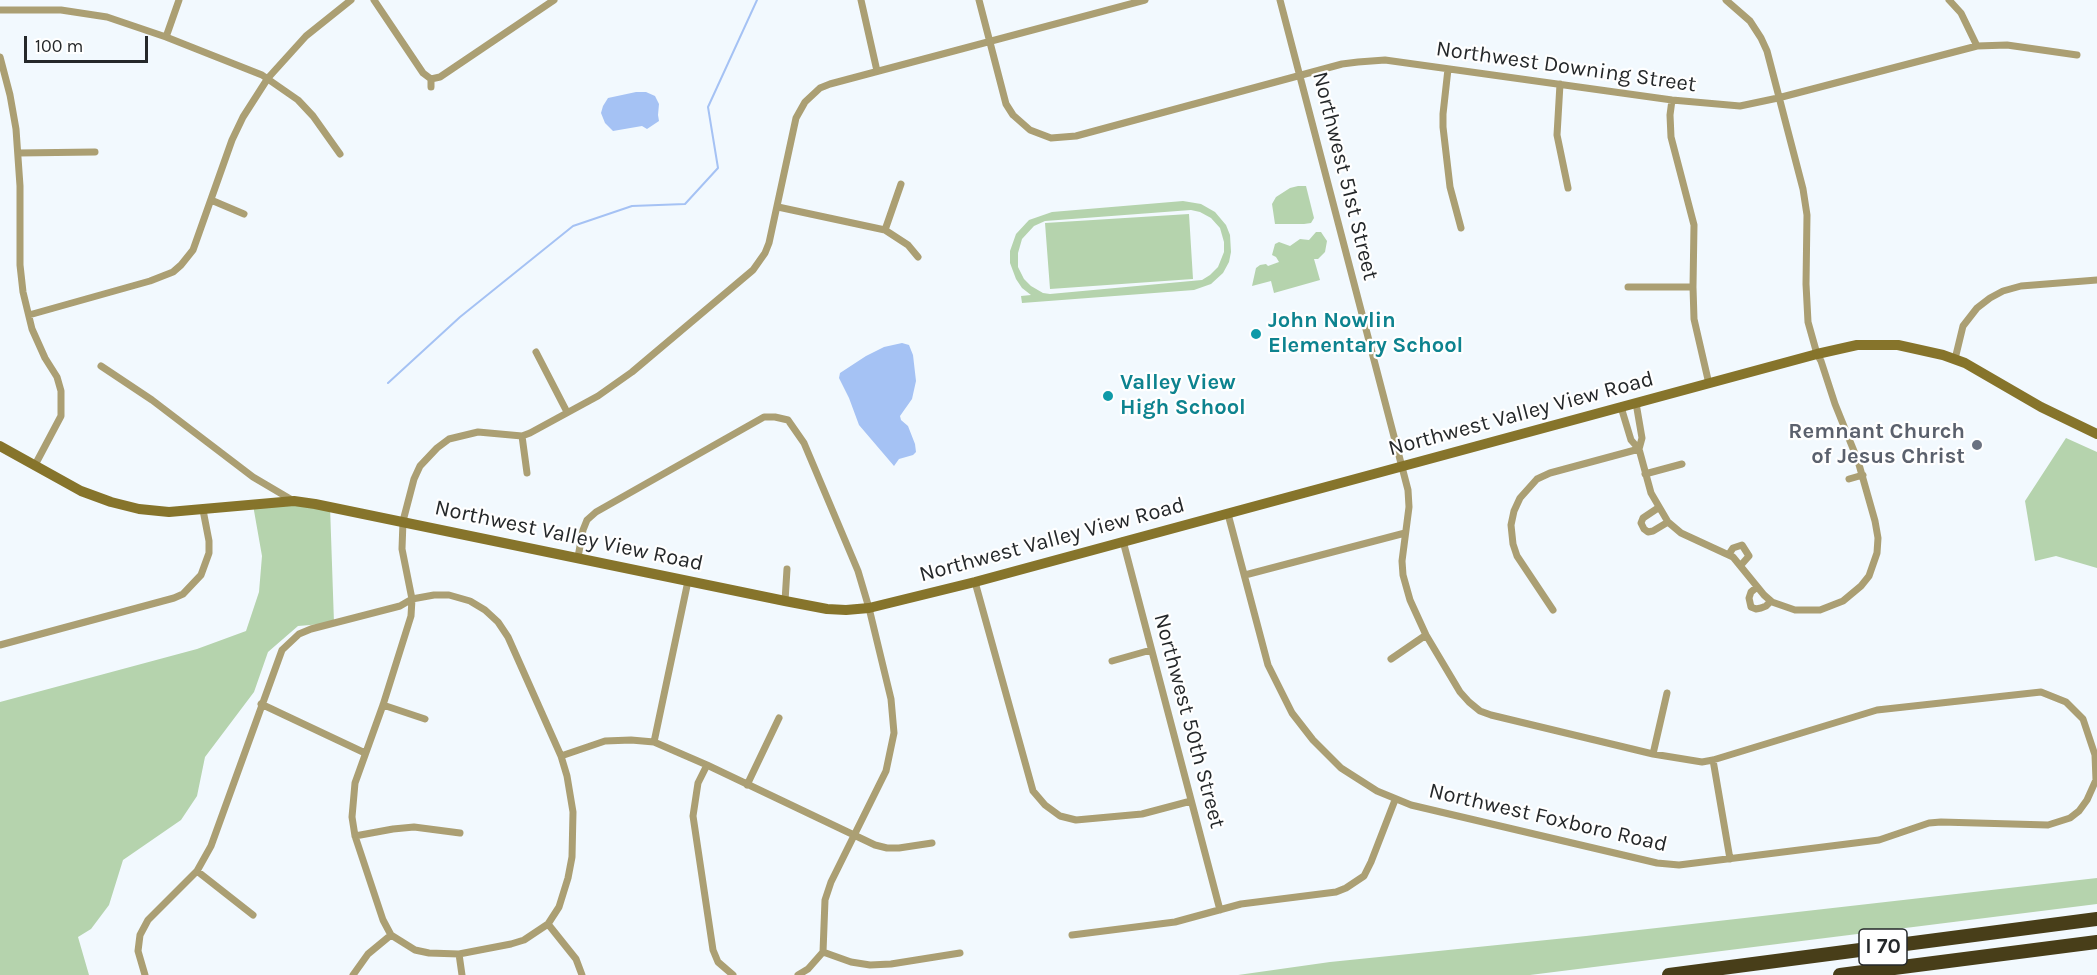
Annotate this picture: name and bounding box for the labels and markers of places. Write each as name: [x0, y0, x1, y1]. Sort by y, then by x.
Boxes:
place label: John Nowlin Elementary School: [1268, 308, 1463, 360]
marker: John Nowlin Elementary School: [1249, 327, 1263, 341]
place label: Valley View High School: [1120, 370, 1246, 422]
marker: Valley View High School: [1101, 389, 1115, 403]
place label: Remnant Church of Jesus Christ: [1788, 419, 1965, 470]
marker: Remnant Church of Jesus Christ: [1970, 438, 1984, 452]

